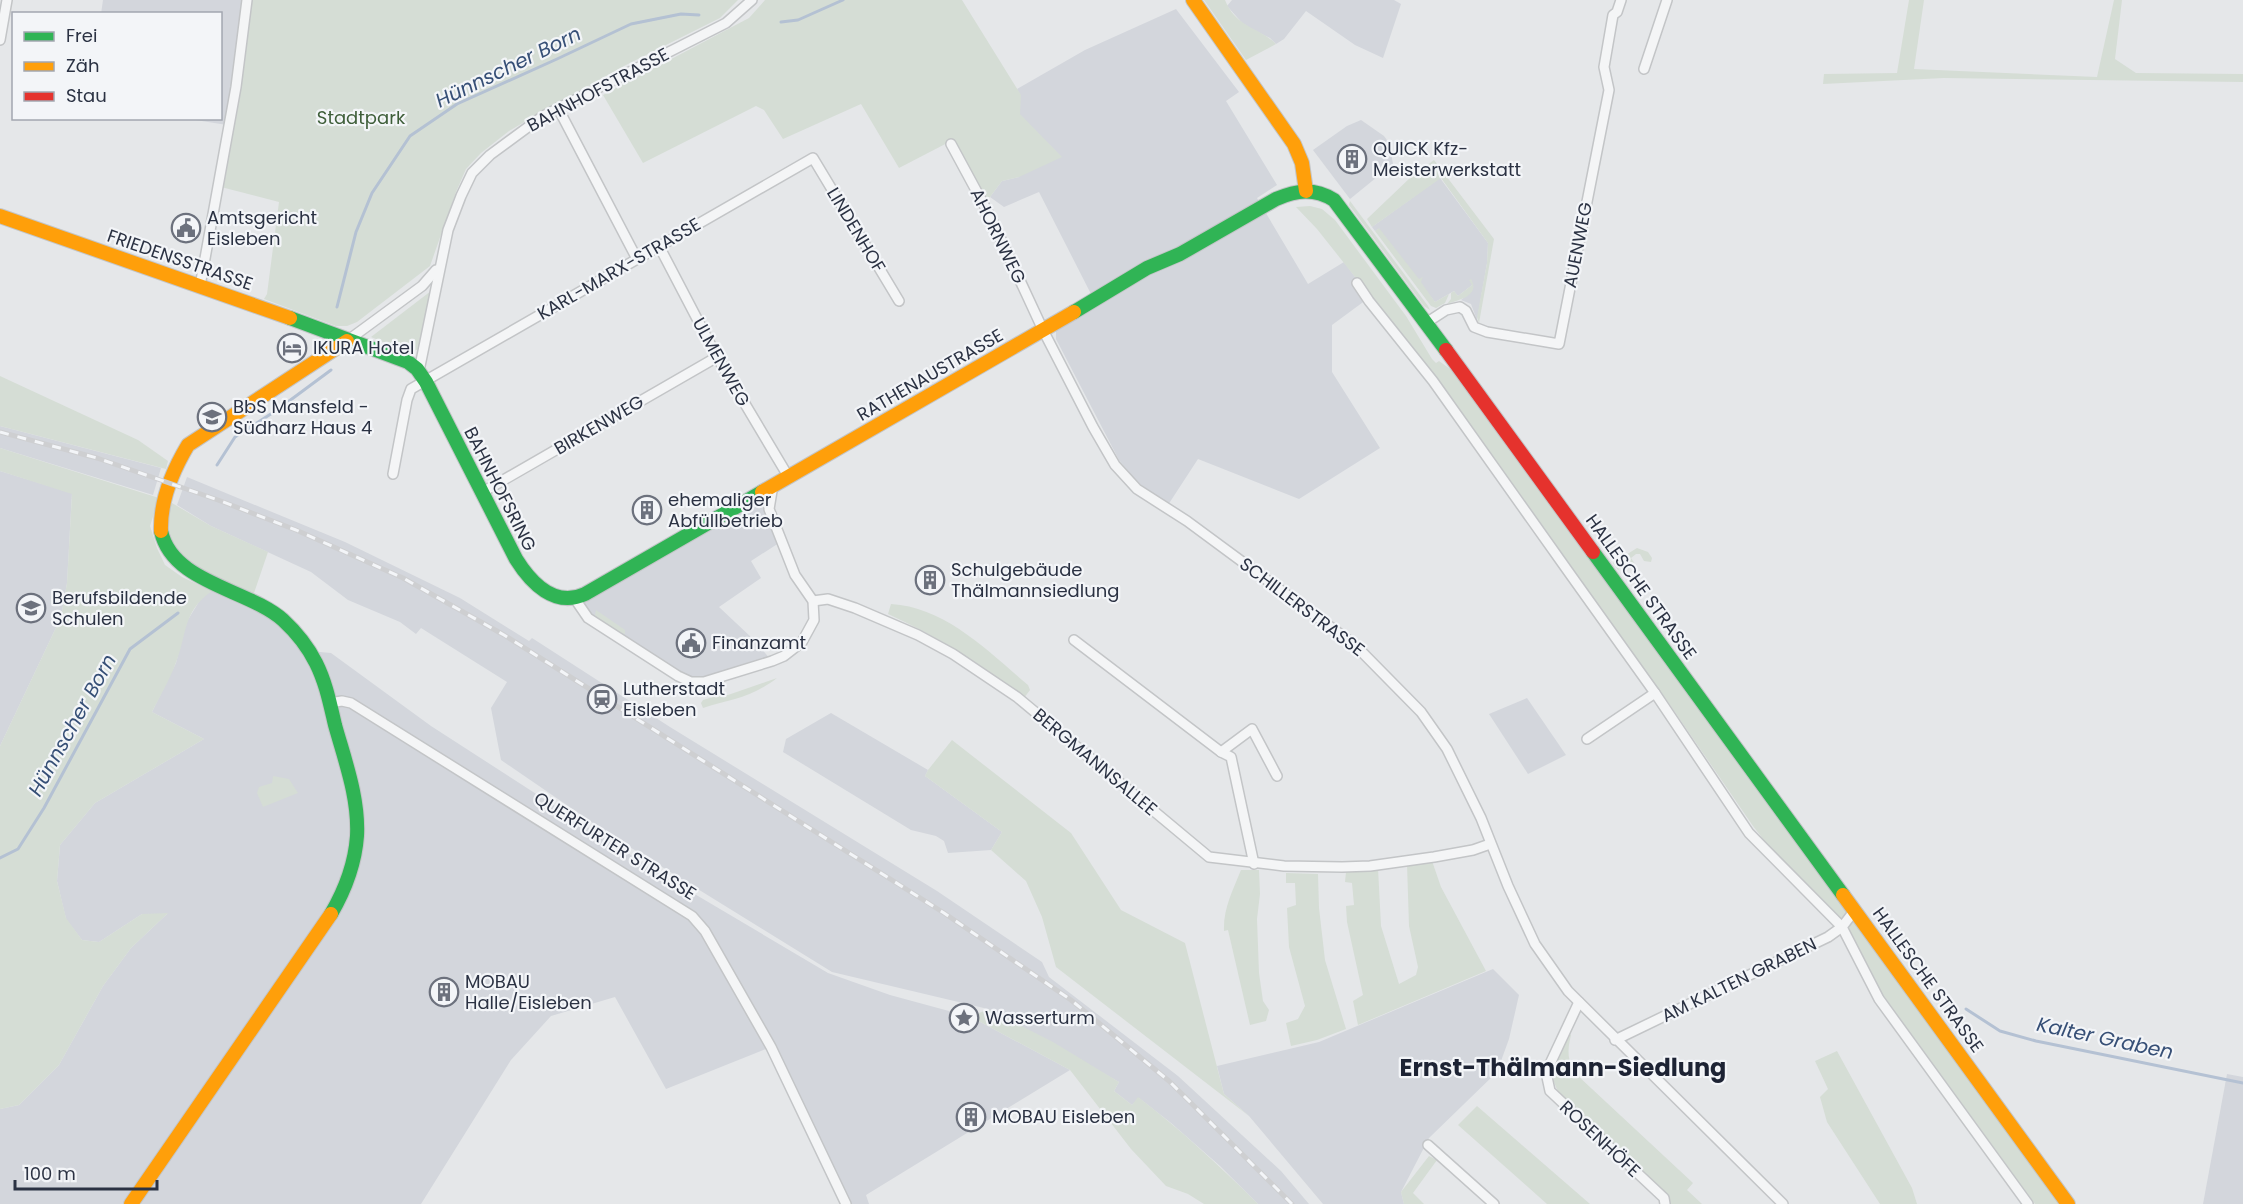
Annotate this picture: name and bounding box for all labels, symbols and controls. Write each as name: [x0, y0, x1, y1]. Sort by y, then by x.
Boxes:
legend: [12, 12, 222, 120]
water label: Hünnscher Born: [431, 20, 585, 114]
text: Frei: [66, 23, 97, 48]
street label: BAHNHOFSTRASSE: [522, 42, 673, 138]
text: Zäh: [66, 53, 99, 78]
text: Stau: [66, 83, 107, 108]
park label: Stadtpark: [317, 105, 406, 130]
place label: QUICK Kfz- Meisterwerkstatt: [1373, 136, 1521, 182]
building icon: QUICK Kfz- Meisterwerkstatt: [1336, 143, 1368, 175]
street label: LINDENHOF: [821, 183, 892, 277]
street label: AHORNWEG: [965, 184, 1032, 288]
street label: AUENWEG: [1557, 200, 1598, 290]
place label: Amtsgericht Eisleben: [207, 205, 317, 251]
street label: KARL-MARX-STRASSE: [532, 211, 705, 326]
public building icon: Amtsgericht Eisleben: [170, 212, 202, 244]
street label: FRIEDENSSTRASSE: [104, 223, 256, 296]
street label: ULMENWEG: [687, 313, 756, 411]
street label: RATHENAUSTRASSE: [852, 322, 1008, 427]
hotel icon: IKURA Hotel: [276, 332, 308, 364]
place label: IKURA Hotel: [313, 335, 414, 360]
street label: BIRKENWEG: [549, 389, 648, 460]
place label: BbS Mansfeld - Südharz Haus 4: [233, 394, 372, 440]
school or university icon: BbS Mansfeld - Südharz Haus 4: [196, 401, 228, 433]
street label: BAHNHOFSRING: [458, 422, 543, 555]
place label: ehemaliger Abfüllbetrieb: [668, 487, 783, 533]
building icon: ehemaliger Abfüllbetrieb: [631, 494, 663, 526]
street label: HALLESCHE STRASSE: [1580, 509, 1703, 664]
street label: SCHILLERSTRASSE: [1235, 551, 1370, 662]
place label: Schulgebäude Thälmannsiedlung: [951, 557, 1119, 603]
building icon: Schulgebäude Thälmannsiedlung: [914, 564, 946, 596]
place label: Berufsbildende Schulen: [52, 585, 187, 631]
school or university icon: Berufsbildende Schulen: [15, 592, 47, 624]
public building icon: Finanzamt: [675, 627, 707, 659]
place label: Finanzamt: [712, 630, 806, 655]
water label: Hünnscher Born: [21, 649, 123, 801]
place label: Lutherstadt Eisleben: [623, 676, 725, 722]
station icon: Lutherstadt Eisleben: [586, 683, 618, 715]
street label: BERGMANNSALLEE: [1028, 702, 1163, 821]
street label: QUERFURTER STRASSE: [529, 785, 701, 906]
street label: HALLESCHE STRASSE: [1867, 902, 1990, 1057]
street label: AM KALTEN GRABEN: [1657, 931, 1820, 1028]
place label: MOBAU Halle/Eisleben: [465, 969, 592, 1015]
building icon: MOBAU Halle/Eisleben: [428, 976, 460, 1008]
place icon: Wasserturm: [948, 1002, 980, 1034]
place label: Wasserturm: [985, 1005, 1095, 1030]
water label: Kalter Graben: [2034, 1010, 2176, 1066]
district label: Ernst-Thälmann-Siedlung: [1400, 1051, 1726, 1084]
street label: ROSENHÖFE: [1554, 1095, 1646, 1183]
building icon: MOBAU Eisleben: [955, 1101, 987, 1133]
place label: MOBAU Eisleben: [992, 1104, 1135, 1129]
scale bar: [15, 1153, 158, 1191]
text: 100 m: [24, 1161, 76, 1186]

